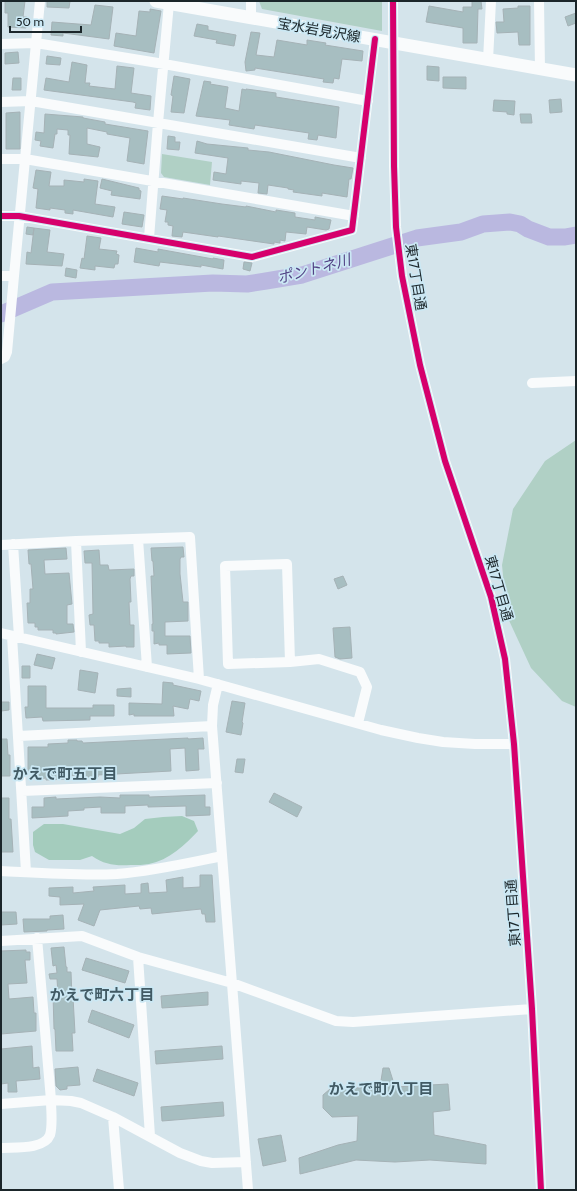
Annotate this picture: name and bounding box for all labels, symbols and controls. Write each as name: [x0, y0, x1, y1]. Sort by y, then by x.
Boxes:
scale bar: [10, 8, 81, 34]
text: 50 m: [16, 14, 44, 29]
street label: 宝水岩見沢線: [276, 14, 362, 46]
street label: 東17丁目通: [402, 242, 430, 312]
water label: ポントネ川: [275, 250, 354, 287]
street label: 東17丁目通: [481, 553, 517, 623]
district label: かえで町五丁目: [13, 765, 117, 783]
street label: 東17丁目通: [502, 879, 524, 947]
district label: かえで町六丁目: [50, 986, 154, 1004]
district label: かえで町八丁目: [329, 1080, 433, 1098]

